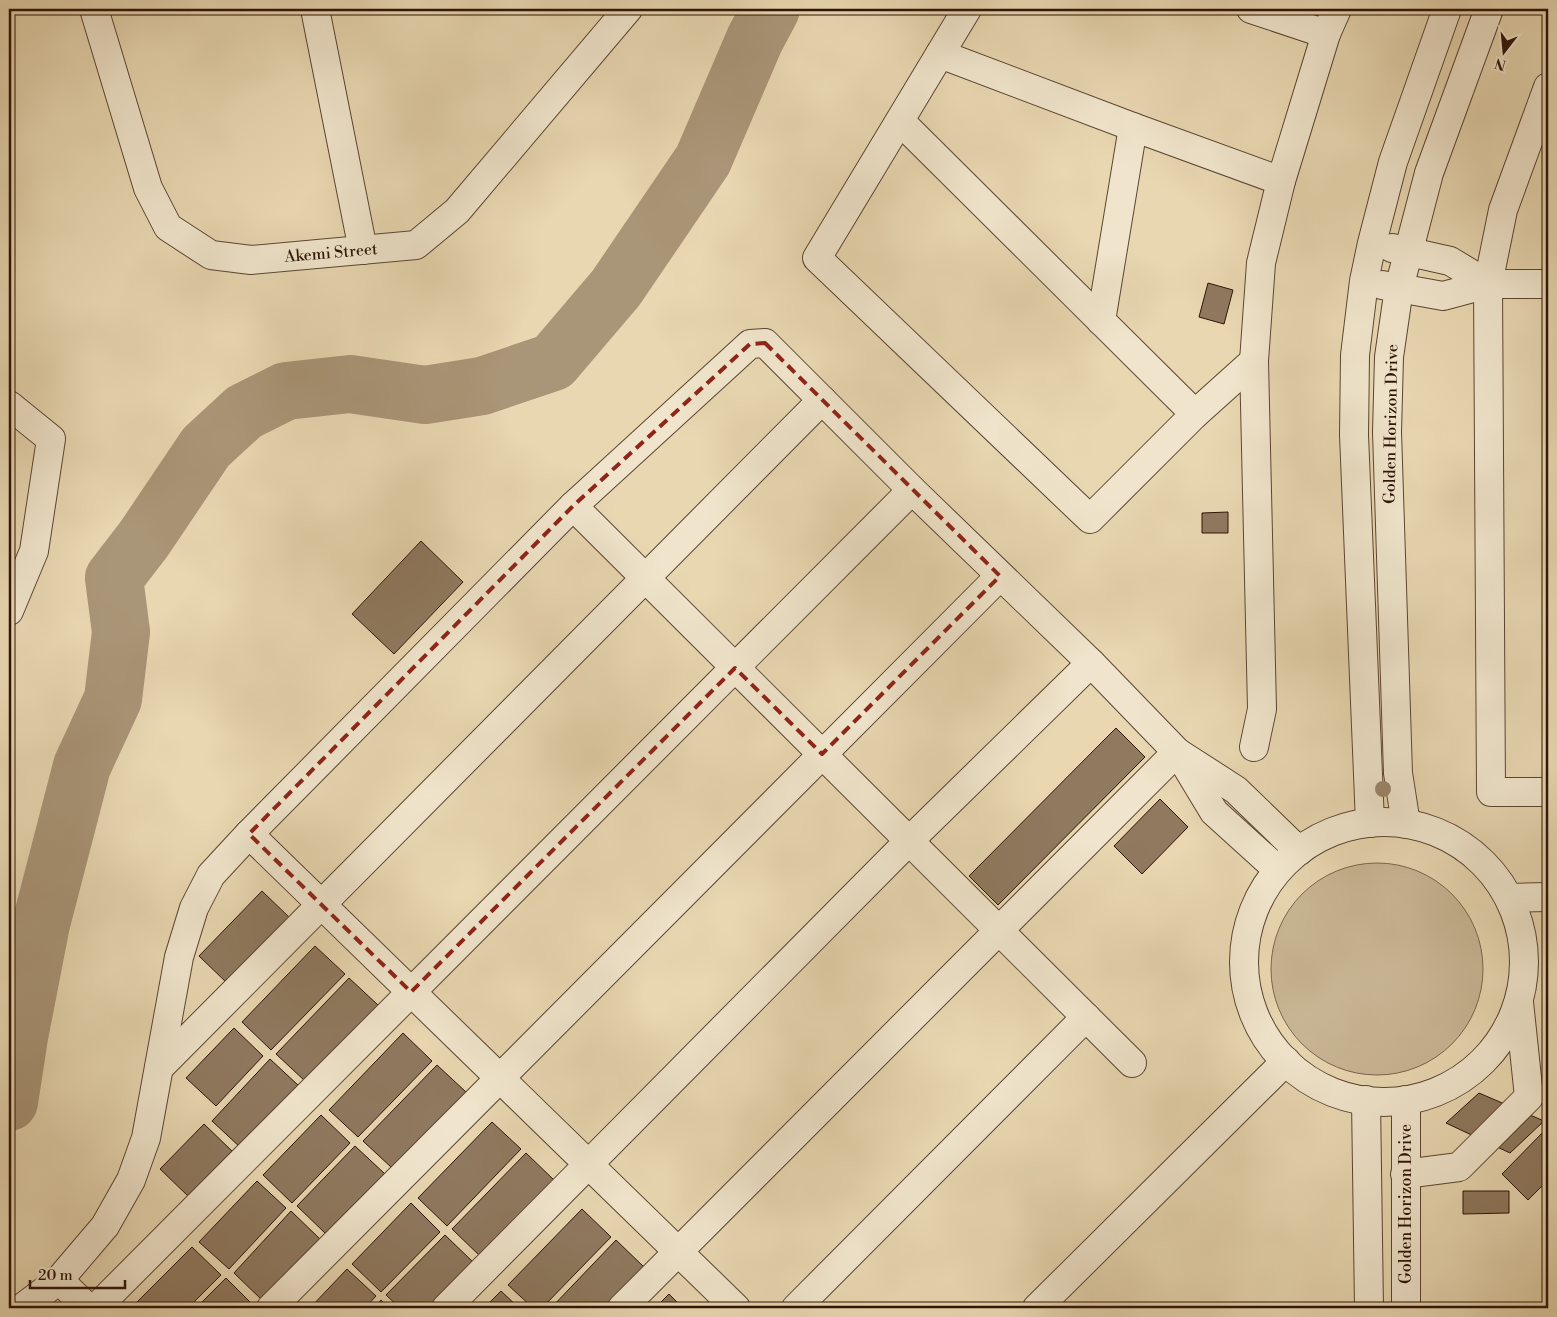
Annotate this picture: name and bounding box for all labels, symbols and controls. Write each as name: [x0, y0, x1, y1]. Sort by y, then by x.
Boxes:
north arrow: [1480, 28, 1530, 78]
text: N: [1493, 53, 1508, 74]
street label: Akemi Street: [283, 239, 379, 267]
street label: Golden Horizon Drive: [1380, 344, 1402, 504]
street label: Golden Horizon Drive: [1396, 1124, 1416, 1284]
scale bar: [30, 1257, 125, 1289]
text: 20 m: [38, 1266, 73, 1285]

